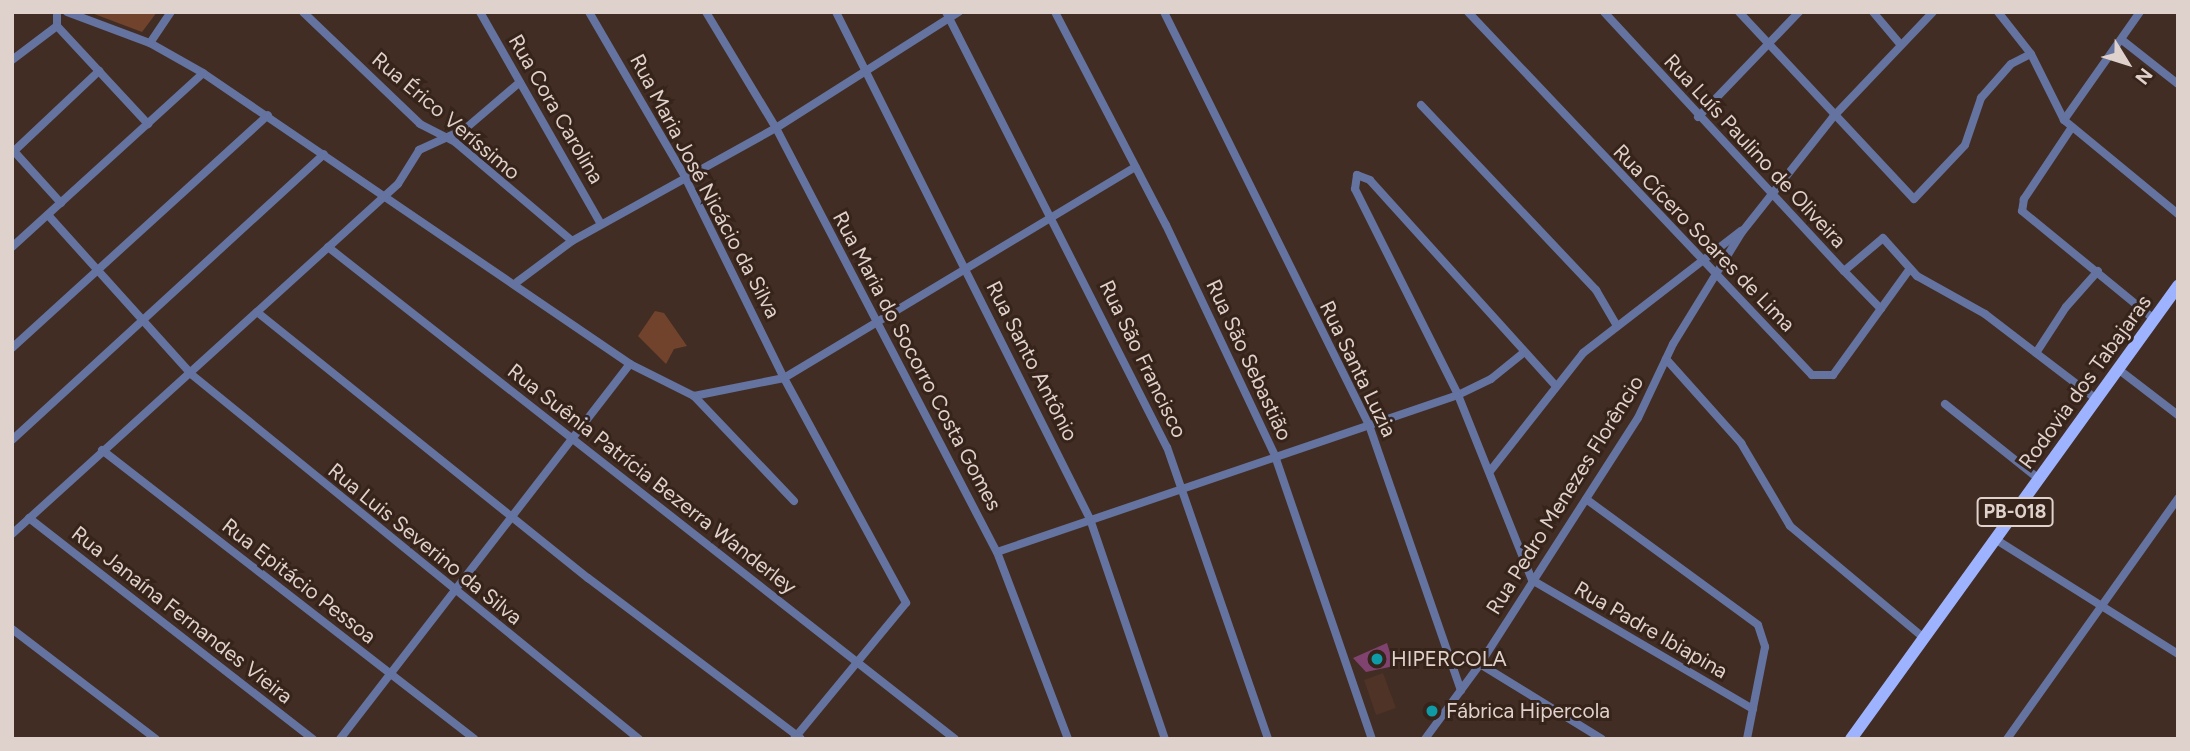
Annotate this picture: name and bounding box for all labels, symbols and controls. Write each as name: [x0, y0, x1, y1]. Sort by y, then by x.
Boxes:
north arrow: [2092, 28, 2162, 98]
street label: Rua Cora Carolina: [503, 30, 609, 188]
street label: Rua Érico Veríssimo: [367, 47, 525, 185]
street label: Rua Luís Paulino de Oliveira: [1659, 49, 1851, 253]
street label: Rua Maria José Nicácio da Silva: [625, 50, 785, 322]
text: N: [2130, 63, 2158, 89]
street label: Rua Cícero Soares de Lima: [1608, 139, 1800, 337]
street label: Rua Maria do Socorro Costa Gomes: [827, 207, 1007, 515]
street label: Rua São Francisco: [1094, 276, 1192, 442]
street label: Rua São Sebastião: [1201, 276, 1297, 444]
street label: Rua Santo Antônio: [981, 277, 1083, 445]
street label: Rodovia dos Tabajaras: [2013, 290, 2157, 474]
street label: Rua Santa Luzia: [1314, 297, 1402, 441]
street label: Rua Suênia Patrícia Bezerra Wanderley: [503, 358, 801, 600]
street label: Rua Pedro Menezes Florêncio: [1481, 371, 1649, 619]
street label: Rua Luis Severino da Silva: [323, 458, 527, 630]
road number: PB-018: [1976, 496, 2054, 527]
street label: Rua Epitácio Pessoa: [217, 513, 381, 649]
street label: Rua Janaína Fernandes Vieira: [66, 521, 298, 709]
street label: Rua Padre Ibiapina: [1570, 576, 1732, 684]
place label: HIPERCOLA: [1391, 646, 1507, 672]
marker: HIPERCOLA: [1369, 651, 1385, 667]
place label: Fábrica Hipercola: [1446, 698, 1610, 724]
marker: Fábrica Hipercola: [1424, 703, 1440, 719]

